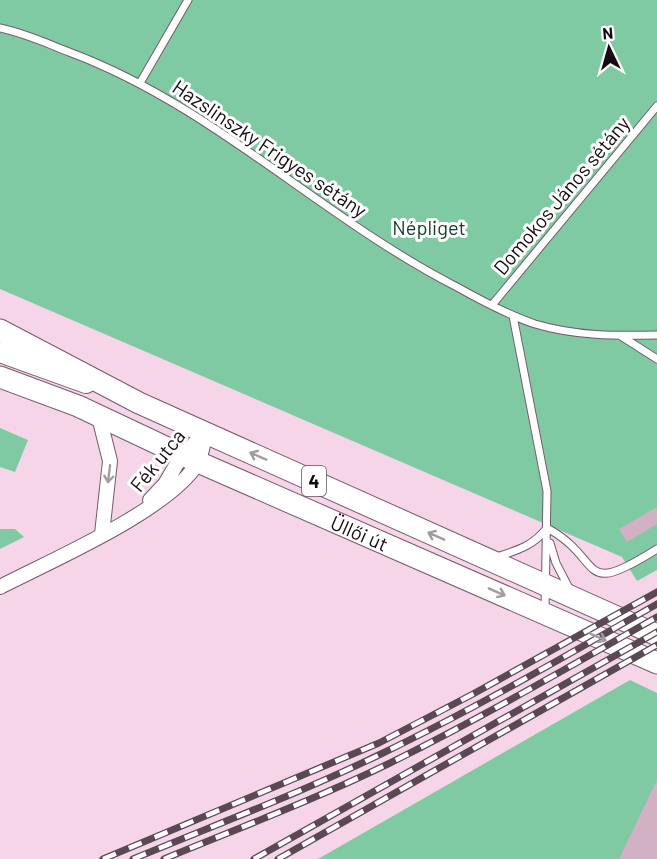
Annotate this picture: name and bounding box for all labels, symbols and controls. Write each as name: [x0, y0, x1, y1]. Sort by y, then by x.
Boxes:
north arrow: [579, 18, 639, 78]
text: N: [602, 23, 614, 42]
street label: Hazslinszky Frigyes sétány: [168, 74, 372, 222]
street label: Domokos János sétány: [488, 111, 634, 279]
park label: Népliget: [392, 215, 466, 239]
street label: Fék utca: [125, 424, 189, 496]
one-way arrow: [249, 450, 267, 461]
one-way arrow: [103, 463, 114, 483]
road number: 4: [302, 466, 326, 496]
street label: Üllői út: [327, 510, 392, 556]
one-way arrow: [427, 530, 445, 541]
one-way arrow: [487, 587, 506, 598]
one-way arrow: [589, 631, 607, 643]

